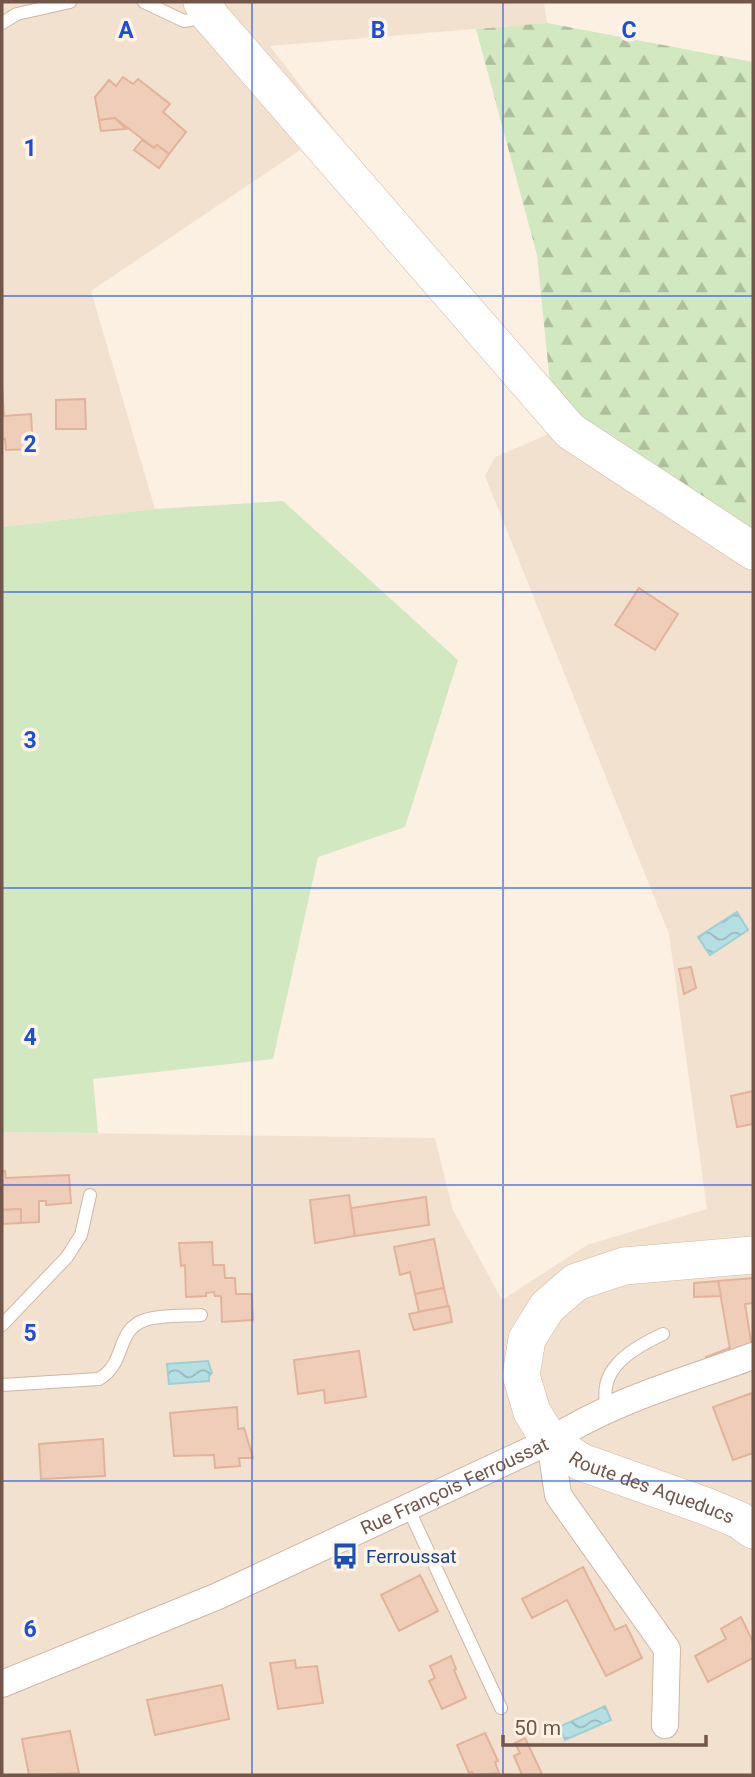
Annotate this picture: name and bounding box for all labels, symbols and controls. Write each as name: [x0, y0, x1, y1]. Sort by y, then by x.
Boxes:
text: A: [118, 17, 134, 44]
text: B: [371, 17, 385, 44]
text: C: [621, 17, 637, 44]
text: 1: [23, 135, 37, 162]
text: 2: [23, 431, 37, 458]
text: 3: [23, 727, 37, 754]
text: 4: [23, 1024, 37, 1051]
text: 5: [23, 1320, 37, 1347]
street label: Rue François Ferroussat: [357, 1432, 552, 1540]
street label: Route des Aqueducs: [564, 1446, 738, 1529]
bus stop icon: Ferroussat: [330, 1541, 360, 1571]
place label: Ferroussat: [366, 1545, 457, 1568]
text: 6: [23, 1616, 37, 1643]
scale bar: [503, 1704, 706, 1748]
text: 50 m: [514, 1716, 561, 1740]

